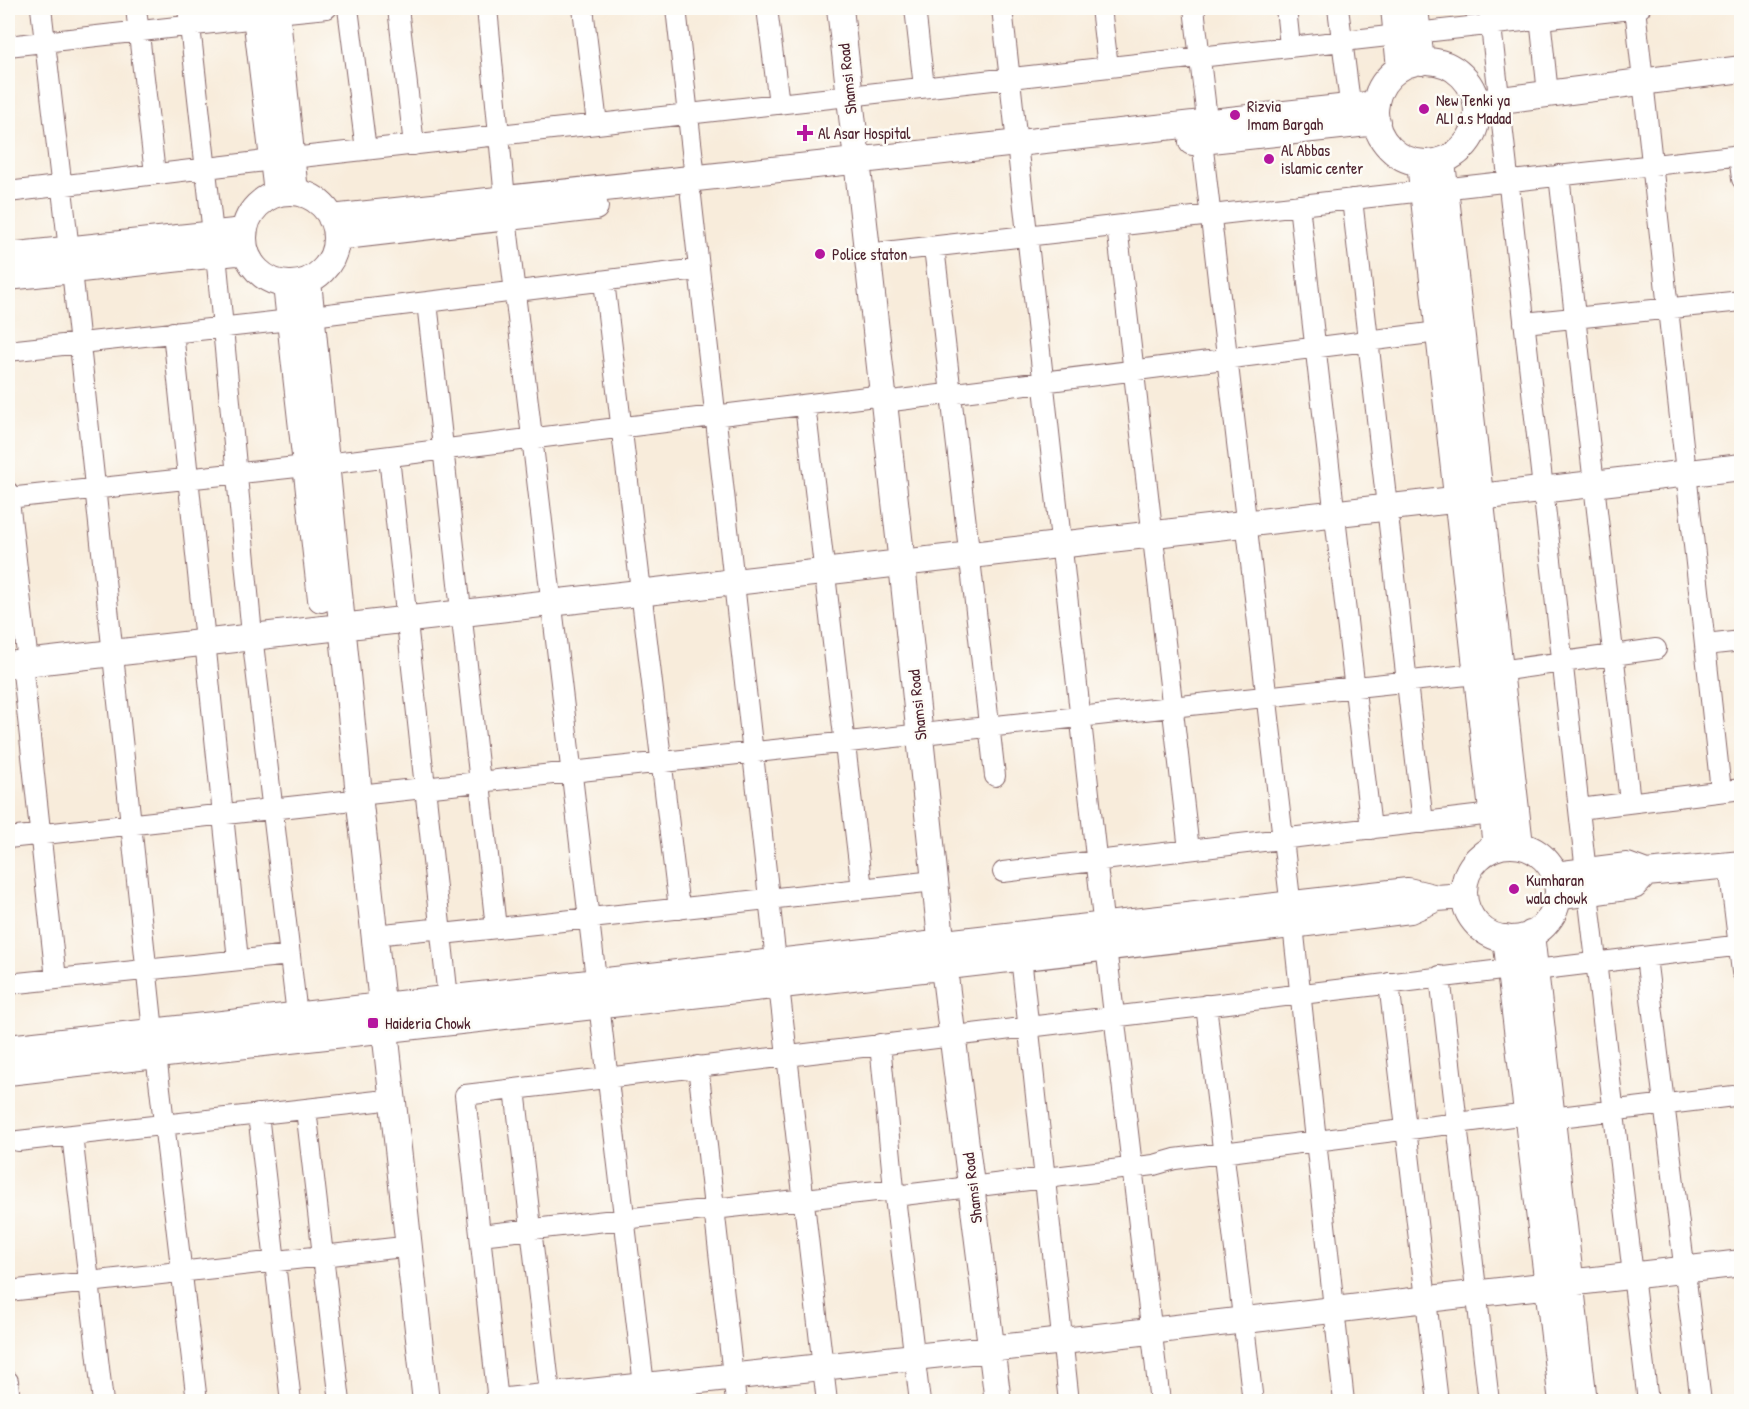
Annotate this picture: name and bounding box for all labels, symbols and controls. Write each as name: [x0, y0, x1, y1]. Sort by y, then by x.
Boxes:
street label: Shamsi Road: [832, 43, 862, 115]
place label: New Tenki ya ALI a.s Madad: [1436, 89, 1511, 129]
place label: Rizvia Imam Bargah: [1247, 95, 1323, 135]
marker: New Tenki ya ALI a.s Madad: [1417, 102, 1431, 116]
marker: Rizvia Imam Bargah: [1228, 108, 1242, 122]
place label: Al Asar Hospital: [818, 122, 911, 144]
marker: Al Asar Hospital: [796, 124, 814, 142]
place label: Al Abbas islamic center: [1281, 139, 1363, 179]
marker: Al Abbas islamic center: [1262, 152, 1276, 166]
place label: Police staton: [832, 243, 907, 265]
marker: Police staton: [813, 247, 827, 261]
street label: Shamsi Road: [902, 669, 932, 741]
place label: Kumharan wala chowk: [1526, 869, 1588, 909]
marker: Kumharan wala chowk: [1507, 882, 1521, 896]
place label: Haideria Chowk: [385, 1012, 471, 1034]
marker: Haideria Chowk: [366, 1016, 380, 1030]
street label: Shamsi Road: [957, 1151, 987, 1225]

